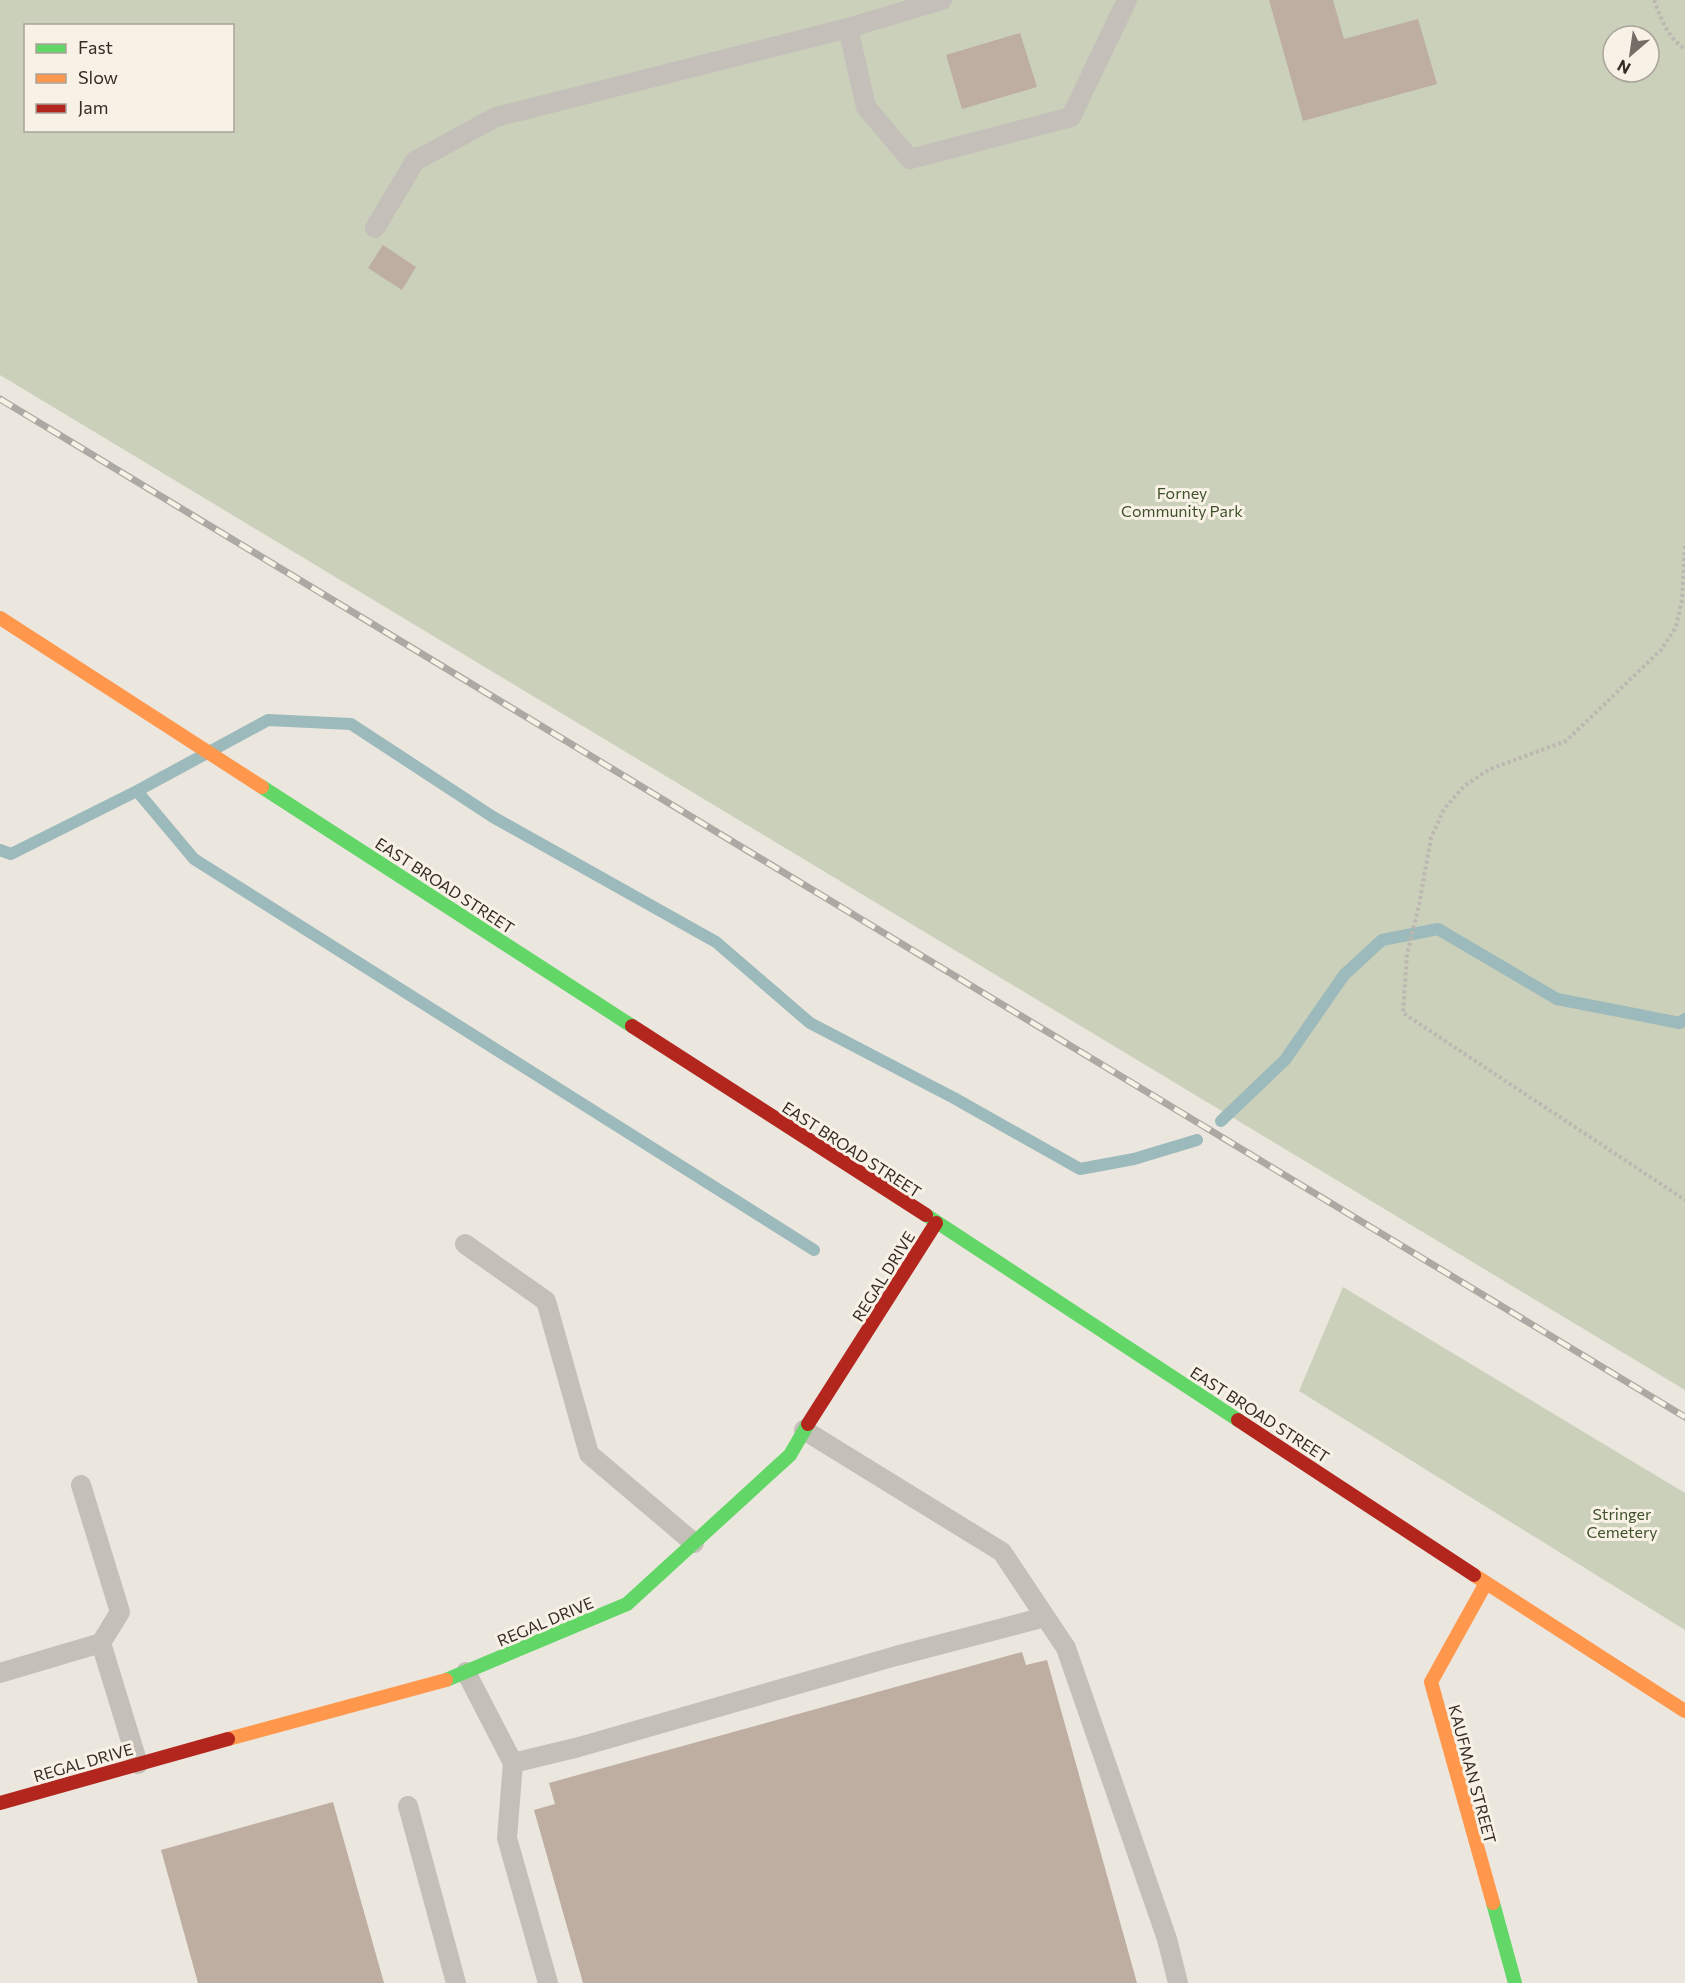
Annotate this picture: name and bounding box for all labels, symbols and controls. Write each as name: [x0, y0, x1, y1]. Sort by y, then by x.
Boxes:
legend: [24, 24, 234, 132]
north arrow: [1601, 24, 1661, 84]
text: Fast: [78, 36, 113, 58]
text: N: [1614, 56, 1633, 79]
text: Slow: [78, 66, 118, 88]
text: Jam: [78, 96, 108, 118]
park label: Forney Community Park: [1121, 483, 1243, 520]
street label: EAST BROAD STREET: [372, 833, 518, 937]
street label: EAST BROAD STREET: [779, 1097, 925, 1201]
street label: REGAL DRIVE: [848, 1227, 918, 1325]
street label: EAST BROAD STREET: [1187, 1362, 1333, 1466]
park label: Stringer Cemetery: [1586, 1504, 1658, 1541]
street label: REGAL DRIVE: [494, 1592, 596, 1650]
street label: KAUFMAN STREET: [1445, 1702, 1501, 1846]
street label: REGAL DRIVE: [31, 1739, 135, 1785]

